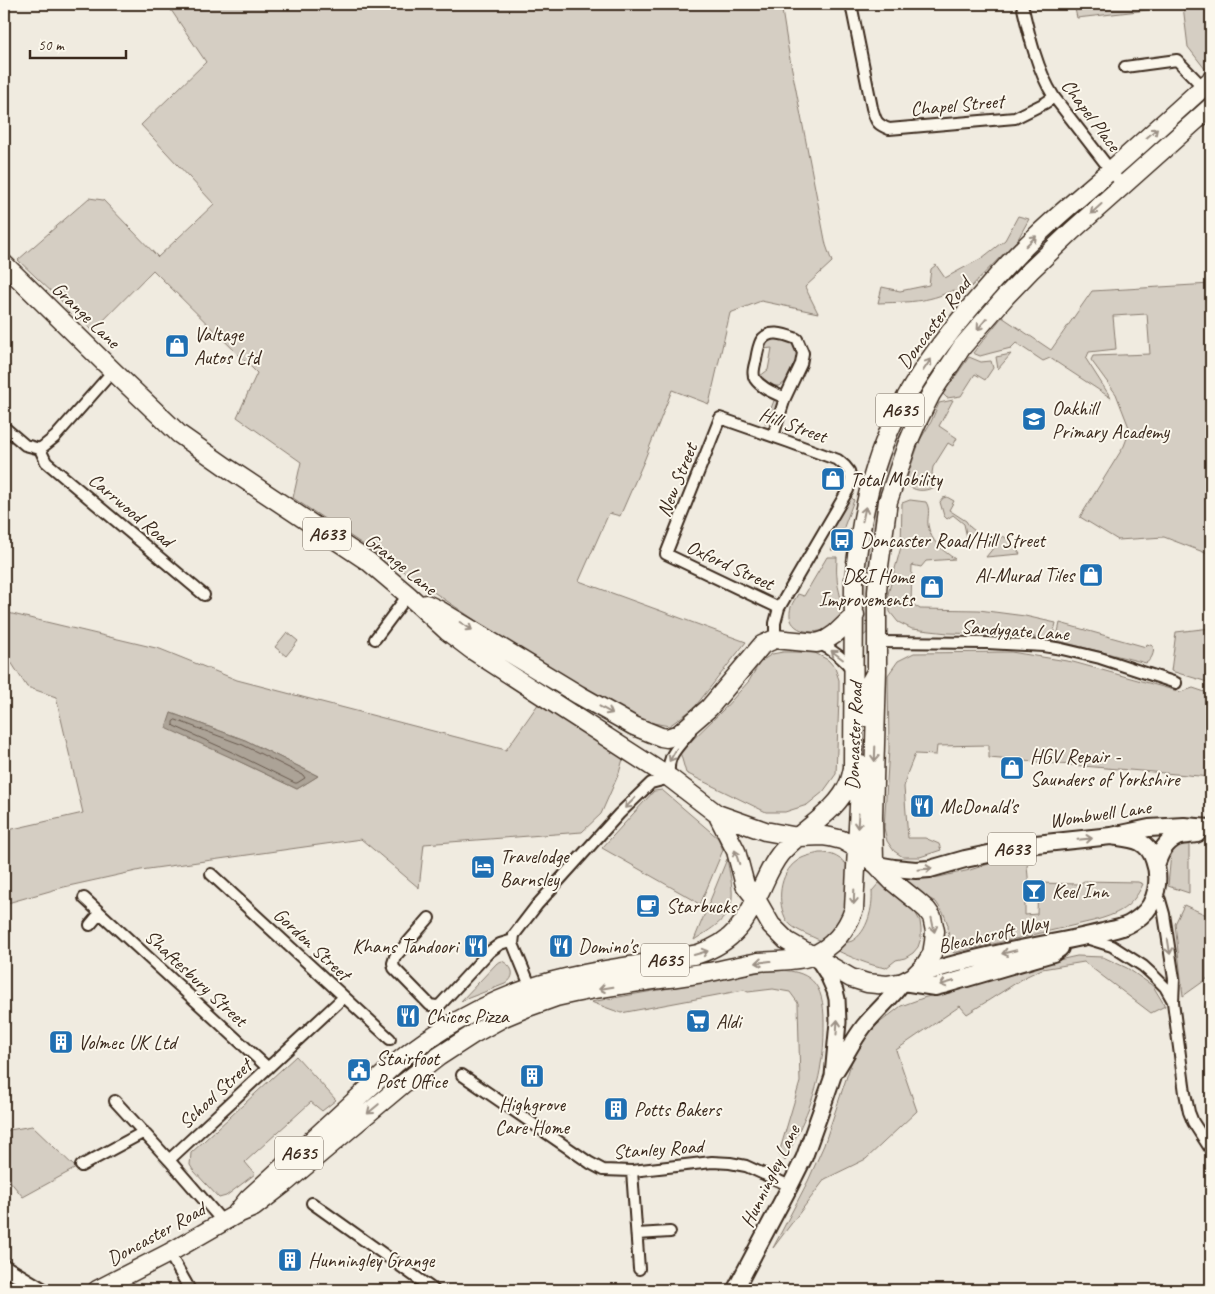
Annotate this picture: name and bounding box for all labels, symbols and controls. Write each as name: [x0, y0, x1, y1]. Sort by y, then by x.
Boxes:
scale bar: [30, 28, 126, 60]
text: 50 m: [38, 36, 65, 55]
street label: Chapel Place: [1056, 74, 1127, 157]
street label: Chapel Street: [909, 88, 1008, 122]
one-way arrow: [1146, 127, 1159, 139]
one-way arrow: [1089, 203, 1102, 215]
one-way arrow: [1025, 235, 1037, 247]
street label: Doncaster Road: [891, 270, 978, 374]
street label: Grange Lane: [47, 276, 126, 355]
one-way arrow: [976, 318, 987, 331]
place label: Valtage Autos Ltd: [194, 322, 263, 370]
shop icon: Valtage Autos Ltd: [164, 333, 190, 359]
one-way arrow: [922, 358, 932, 372]
road number: A635: [876, 394, 924, 426]
place label: Oakhill Primary Academy: [1052, 396, 1170, 444]
street label: Hill Street: [756, 401, 832, 450]
school or university icon: Oakhill Primary Academy: [1021, 406, 1047, 432]
street label: New Street: [651, 437, 704, 520]
shop icon: Total Mobility: [820, 466, 846, 492]
street label: Carrwood Road: [83, 467, 181, 555]
place label: Total Mobility: [850, 467, 944, 492]
one-way arrow: [860, 506, 869, 522]
road number: A633: [303, 518, 351, 550]
street label: Grange Lane: [360, 527, 443, 601]
bus stop icon: Doncaster Road/Hill Street: [829, 527, 855, 553]
place label: Doncaster Road/Hill Street: [860, 528, 1047, 553]
street label: Oxford Street: [682, 534, 780, 597]
shop icon: Al-Murad Tiles: [1078, 562, 1104, 588]
place label: Al-Murad Tiles: [975, 563, 1076, 588]
place label: D&I Home Improvements: [819, 564, 916, 612]
shop icon: D&I Home Improvements: [919, 574, 945, 600]
street label: Sandygate Lane: [960, 614, 1071, 646]
one-way arrow: [459, 621, 473, 632]
one-way arrow: [831, 649, 844, 660]
street label: Doncaster Road: [840, 678, 868, 791]
one-way arrow: [598, 705, 612, 715]
place label: HGV Repair - Saunders of Yorkshire: [1030, 744, 1181, 792]
one-way arrow: [870, 746, 880, 762]
one-way arrow: [668, 748, 678, 763]
shop icon: HGV Repair - Saunders of Yorkshire: [999, 755, 1025, 781]
restaurant icon: McDonald's: [909, 793, 935, 819]
place label: McDonald's: [940, 794, 1020, 819]
street label: Wombwell Lane: [1048, 794, 1154, 833]
one-way arrow: [624, 797, 636, 809]
one-way arrow: [853, 812, 863, 828]
road number: A633: [988, 832, 1036, 866]
one-way arrow: [1076, 834, 1092, 844]
place label: Travelodge Barnsley: [500, 844, 570, 892]
one-way arrow: [732, 850, 741, 865]
hotel icon: Travelodge Barnsley: [470, 854, 496, 880]
one-way arrow: [917, 864, 933, 874]
bar icon: Keel Inn: [1021, 878, 1047, 904]
place label: Keel Inn: [1052, 879, 1109, 904]
one-way arrow: [849, 888, 859, 904]
cafe icon: Starbucks: [635, 893, 661, 919]
place label: Starbucks: [666, 894, 738, 919]
street label: Gordon Street: [268, 902, 358, 988]
street label: Bleachcroft Way: [935, 909, 1053, 959]
one-way arrow: [929, 917, 938, 933]
street label: Shaftesbury Street: [139, 924, 254, 1034]
restaurant icon: Khans Tandoori: [463, 933, 489, 959]
restaurant icon: Domino's: [548, 933, 574, 959]
place label: Khans Tandoori: [352, 934, 460, 959]
place label: Domino's: [578, 934, 639, 959]
one-way arrow: [1164, 939, 1174, 955]
road number: A635: [641, 944, 689, 976]
one-way arrow: [693, 947, 709, 957]
one-way arrow: [1001, 948, 1017, 957]
one-way arrow: [755, 957, 771, 967]
one-way arrow: [940, 979, 956, 989]
one-way arrow: [599, 983, 615, 993]
restaurant icon: Chicos Pizza: [395, 1003, 421, 1029]
place label: Chicos Pizza: [426, 1004, 510, 1029]
supermarket icon: Aldi: [685, 1008, 711, 1034]
place label: Aldi: [716, 1009, 743, 1034]
one-way arrow: [833, 1020, 842, 1036]
building icon: Volmec UK Ltd: [48, 1029, 74, 1055]
place label: Volmec UK Ltd: [78, 1030, 179, 1055]
place label: Stairfoot Post Office: [376, 1046, 448, 1094]
street label: School Street: [173, 1051, 259, 1134]
public building icon: Stairfoot Post Office: [346, 1057, 372, 1083]
building icon: Highgrove Care Home: [519, 1063, 545, 1089]
place label: Highgrove Care Home: [495, 1092, 570, 1140]
building icon: Potts Bakers: [603, 1096, 629, 1122]
place label: Potts Bakers: [634, 1097, 723, 1122]
one-way arrow: [366, 1103, 379, 1114]
street label: Hunningley Lane: [734, 1119, 806, 1231]
street label: Stanley Road: [612, 1133, 707, 1165]
road number: A635: [275, 1136, 323, 1170]
street label: Doncaster Road: [103, 1195, 212, 1271]
building icon: Hunningley Grange: [277, 1247, 303, 1273]
place label: Hunningley Grange: [308, 1248, 436, 1273]

